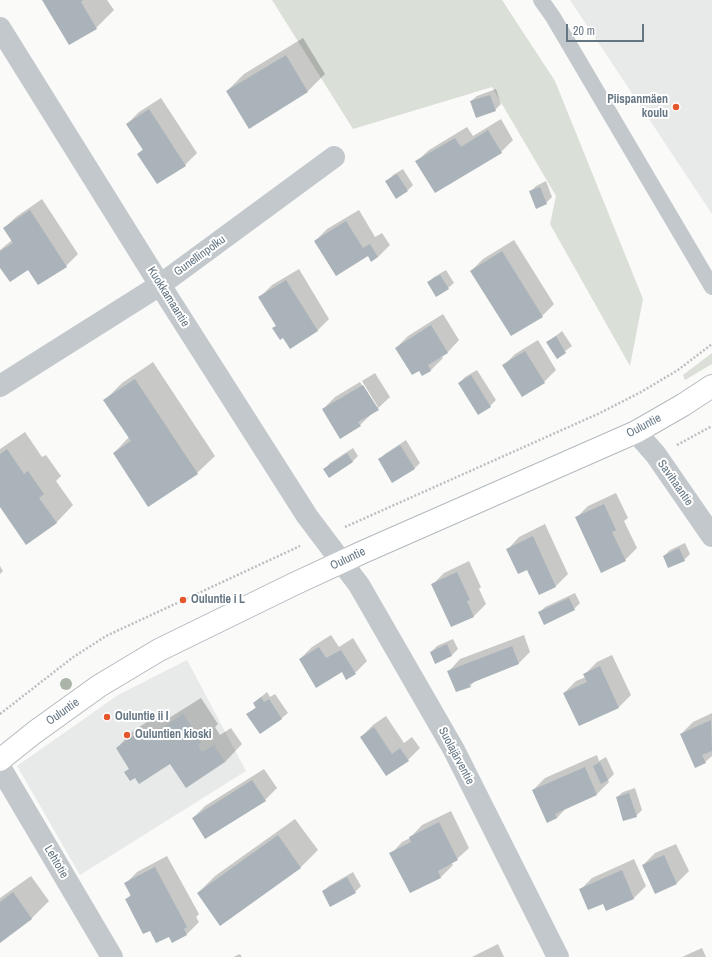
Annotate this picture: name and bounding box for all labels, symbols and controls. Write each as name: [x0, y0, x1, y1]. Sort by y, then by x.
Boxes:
scale bar: [568, 16, 646, 42]
text: 20 m: [573, 23, 595, 39]
place label: Piispanmäen koulu: [607, 93, 668, 121]
marker: Piispanmäen koulu: [671, 102, 681, 112]
street label: Gunellinpolku: [171, 232, 229, 280]
street label: Kuokkamaantie: [144, 264, 192, 330]
street label: Ouluntie: [624, 411, 664, 441]
street label: Savihaantie: [654, 457, 696, 509]
street label: Ouluntie: [328, 545, 368, 573]
place label: Ouluntie i L: [191, 593, 245, 607]
marker: Ouluntie i L: [178, 595, 188, 605]
street label: Ouluntie: [44, 695, 82, 729]
place label: Ouluntie ii I: [115, 710, 169, 724]
marker: Ouluntie ii I: [102, 712, 112, 722]
street label: Suolajärventie: [435, 725, 477, 787]
place label: Ouluntien kioski: [135, 728, 212, 742]
marker: Ouluntien kioski: [122, 730, 132, 740]
street label: Lehtotie: [41, 843, 71, 881]

